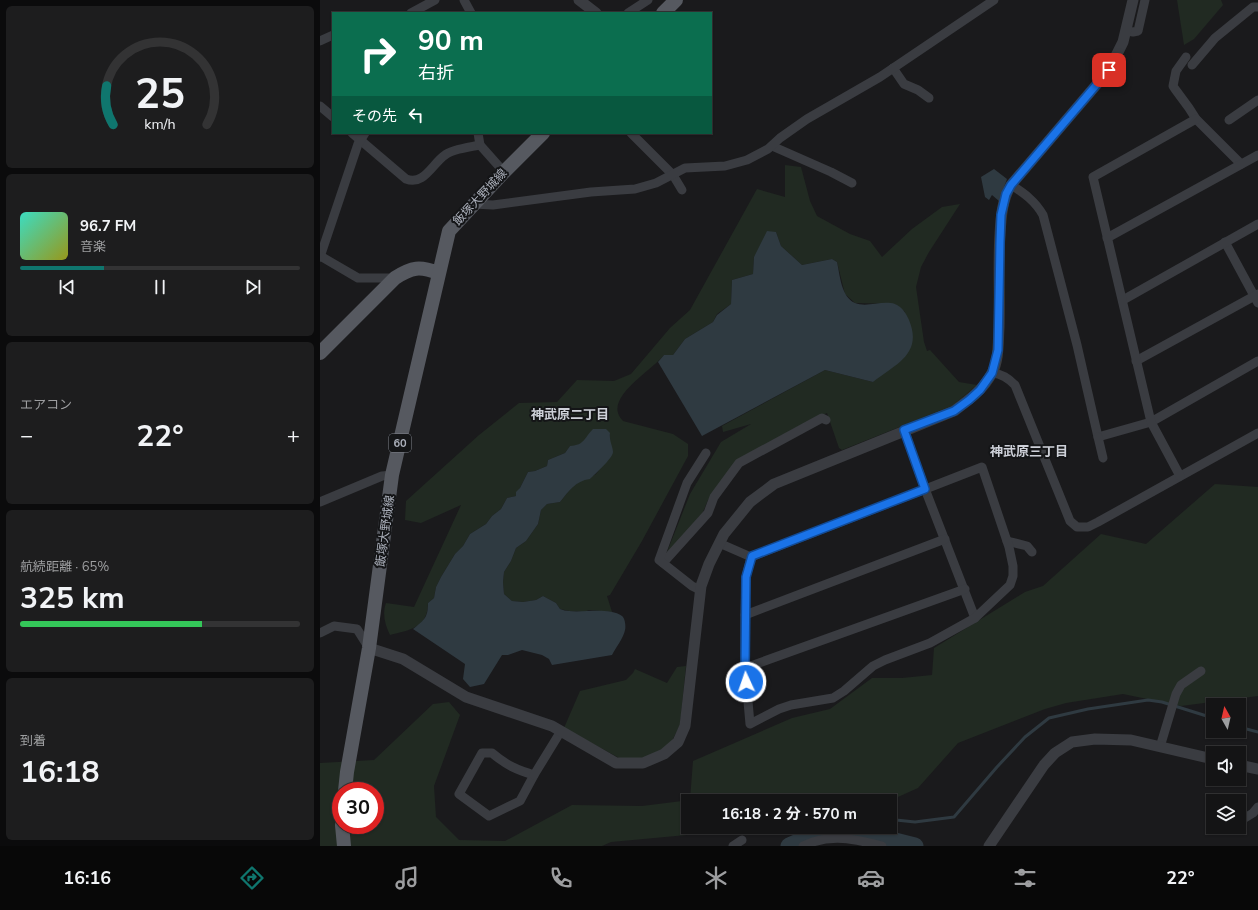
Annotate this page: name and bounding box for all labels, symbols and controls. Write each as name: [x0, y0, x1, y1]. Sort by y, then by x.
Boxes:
text: 90 m: [418, 22, 484, 60]
icon: right: [352, 28, 404, 80]
pin: [1092, 53, 1126, 87]
icon: arrive: [1098, 59, 1120, 81]
text: 右折: [418, 61, 454, 85]
text: 25: [135, 66, 185, 123]
icon: left: [405, 104, 427, 126]
text: その先: [352, 106, 397, 126]
text: km/h: [144, 115, 176, 134]
street label: 飯塚大野城線: [450, 165, 510, 229]
text: 96.7 FM: [80, 216, 136, 236]
text: 音楽: [80, 238, 106, 256]
icon: previous: [56, 276, 78, 298]
icon: pause: [149, 276, 171, 298]
icon: next: [242, 276, 264, 298]
text: エアコン: [20, 396, 72, 414]
district label: 神武原二丁目: [531, 406, 609, 424]
text: 22°: [136, 416, 184, 457]
text: −: [20, 421, 33, 451]
text: +: [287, 421, 300, 451]
road number: 60: [389, 434, 411, 452]
district label: 神武原三丁目: [990, 443, 1068, 461]
street label: 飯塚大野城線: [372, 494, 398, 568]
text: 航続距離 · 65%: [20, 558, 109, 576]
text: 325 km: [20, 578, 125, 619]
position arrow: [725, 661, 767, 703]
north arrow: [1206, 698, 1246, 738]
map controls: [1206, 698, 1246, 834]
text: 到着: [20, 732, 46, 750]
button: sound: [1206, 746, 1246, 786]
text: 16:18: [20, 752, 99, 793]
speed limit sign: 30: [332, 782, 384, 834]
button: layers: [1206, 794, 1246, 834]
text: 16:18 · 2 分 · 570 m: [721, 804, 857, 824]
icon: directions: [238, 864, 266, 892]
icon: music: [393, 864, 421, 892]
icon: phone: [547, 864, 575, 892]
icon: climate: [702, 864, 730, 892]
icon: car: [857, 864, 885, 892]
icon: filters: [1011, 864, 1039, 892]
text: 16:16: [63, 866, 111, 890]
text: 22°: [1166, 866, 1195, 890]

